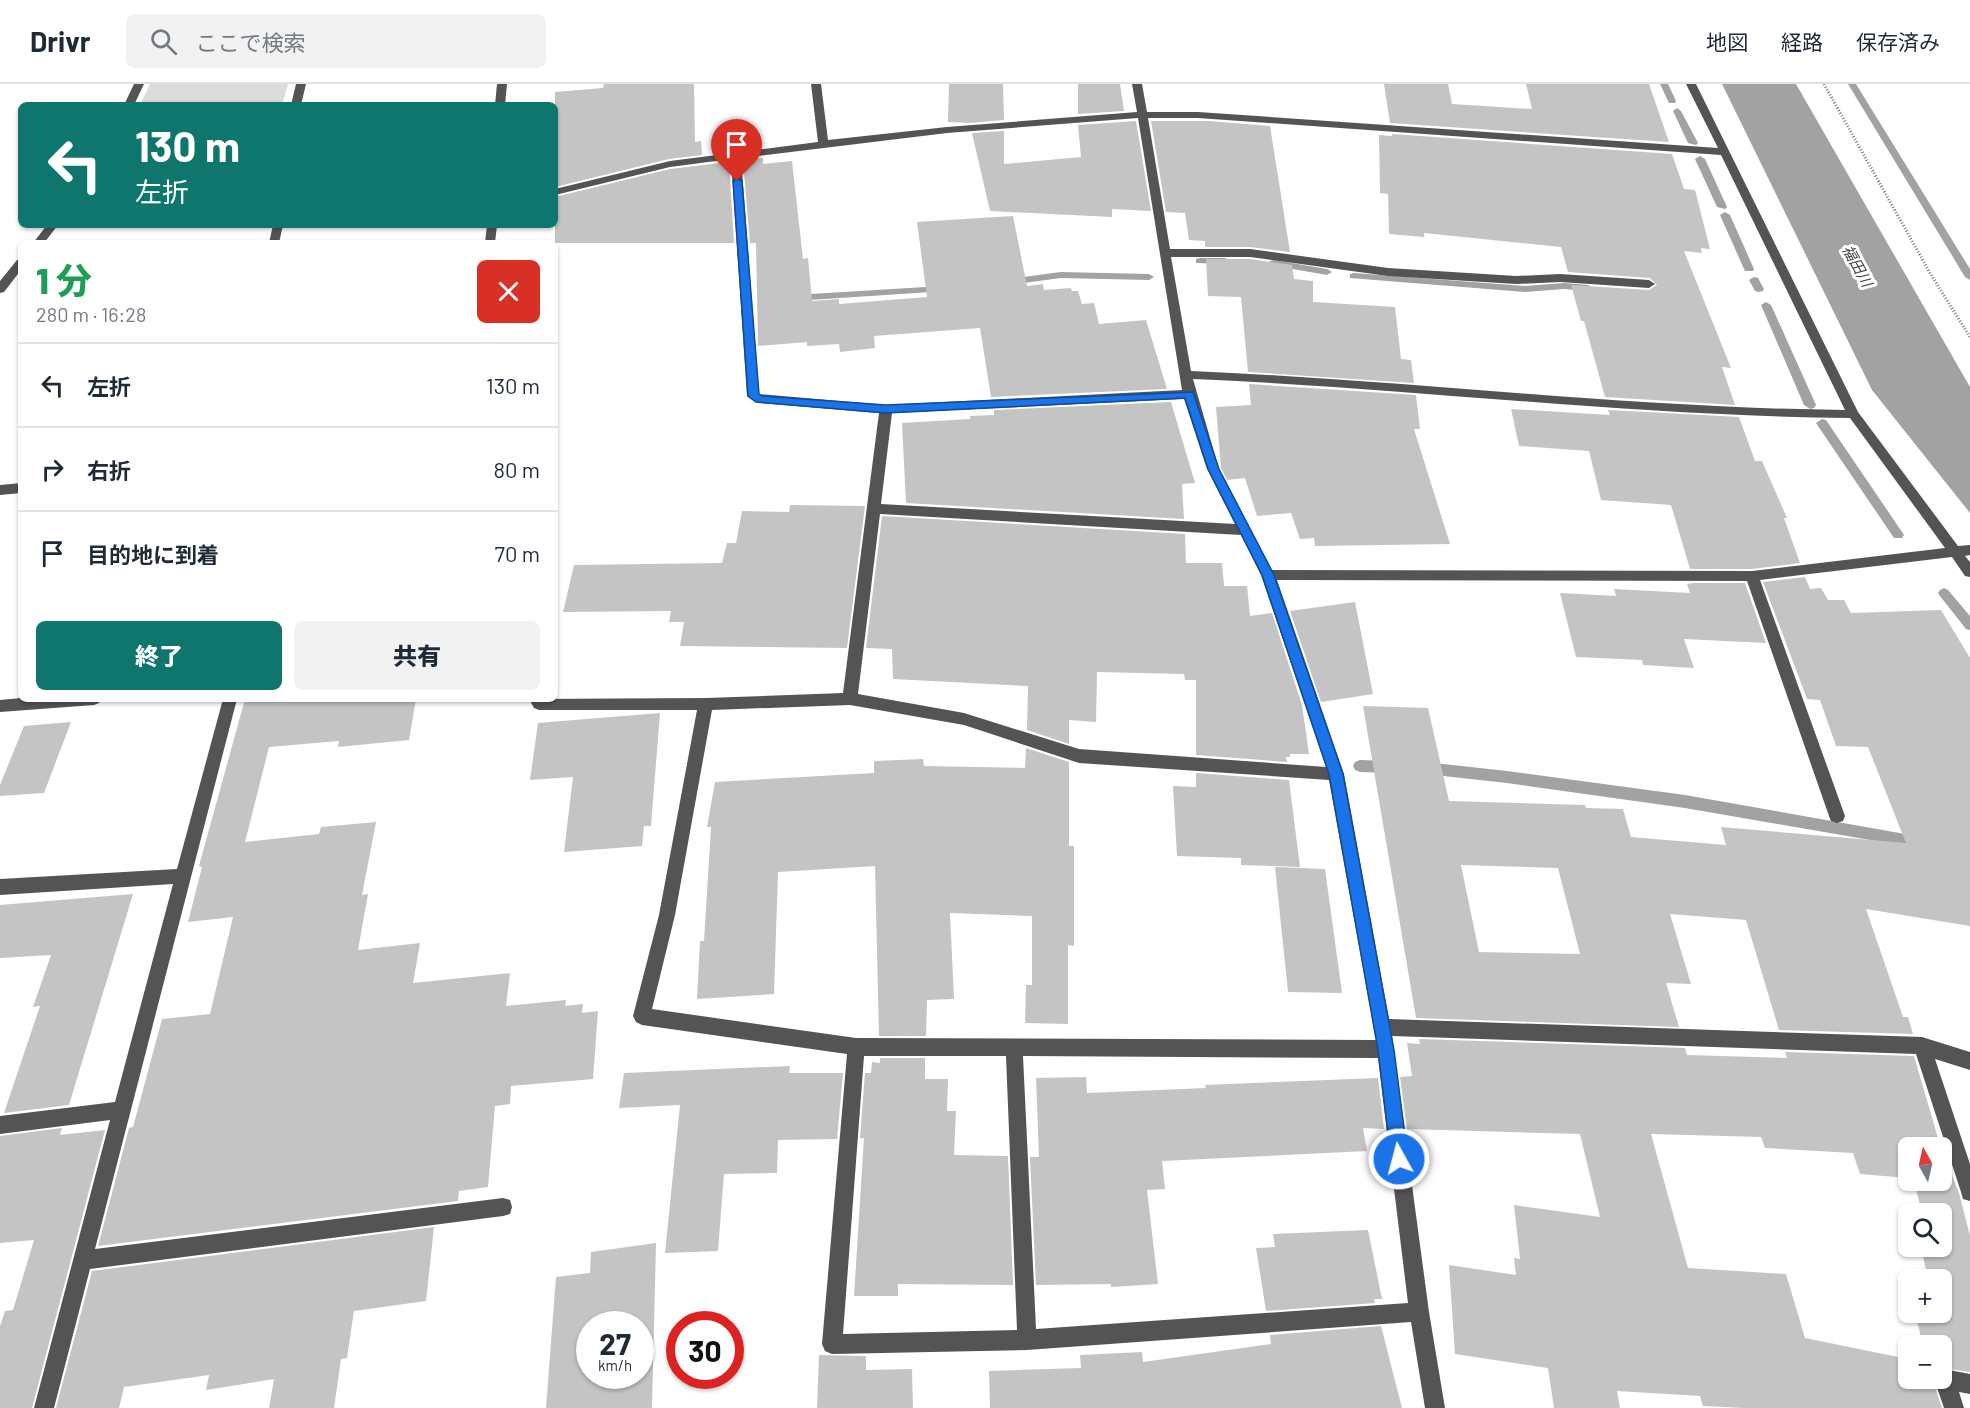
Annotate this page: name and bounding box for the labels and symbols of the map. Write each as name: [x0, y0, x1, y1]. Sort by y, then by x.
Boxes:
pin: [711, 119, 762, 181]
water label: 福田川: [1839, 241, 1878, 291]
position arrow: [1367, 1127, 1431, 1191]
north arrow: [1898, 1137, 1952, 1191]
speed limit sign: 30: [666, 1311, 744, 1389]

